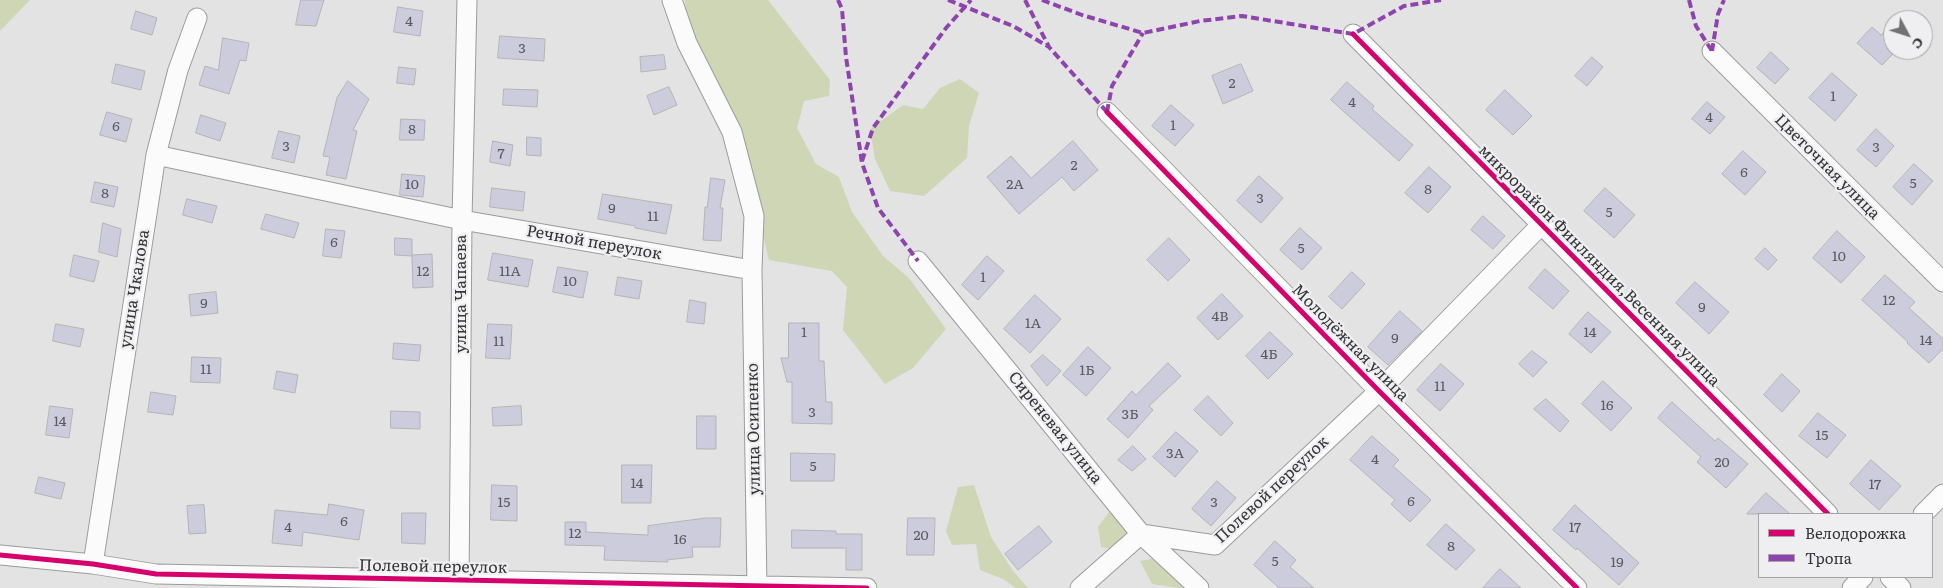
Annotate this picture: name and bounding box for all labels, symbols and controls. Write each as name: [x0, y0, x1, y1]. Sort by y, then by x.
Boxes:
north arrow: [1883, 10, 1933, 60]
house number: 4: [405, 14, 413, 30]
text: С: [1908, 34, 1930, 54]
house number: 3: [518, 41, 526, 57]
house number: 2: [1228, 76, 1236, 92]
house number: 1: [1830, 89, 1836, 105]
house number: 4: [1348, 95, 1356, 111]
house number: 4: [1705, 110, 1713, 126]
street label: Цветочная улица: [1770, 110, 1884, 224]
house number: 1: [1170, 118, 1176, 134]
house number: 6: [112, 119, 120, 135]
house number: 8: [408, 122, 416, 138]
house number: 3: [282, 139, 290, 155]
house number: 3: [1872, 140, 1880, 156]
street label: микрорайон Финляндия,Весенняя улица: [1474, 141, 1724, 391]
house number: 7: [497, 146, 505, 162]
house number: 2: [1070, 158, 1078, 174]
house number: 6: [1740, 165, 1748, 181]
house number: 5: [1909, 176, 1917, 192]
house number: 10: [405, 177, 419, 193]
house number: 2А: [1006, 177, 1024, 193]
house number: 8: [1424, 182, 1432, 198]
house number: 8: [101, 186, 109, 202]
house number: 3: [1256, 191, 1264, 207]
house number: 9: [608, 201, 616, 217]
house number: 5: [1605, 205, 1613, 221]
house number: 11: [647, 209, 659, 225]
street label: Речной переулок: [525, 222, 663, 264]
street label: улица Чкалова: [116, 228, 154, 350]
house number: 6: [330, 235, 338, 251]
street label: улица Чапаева: [451, 235, 471, 353]
house number: 5: [1297, 241, 1305, 257]
house number: 10: [1832, 249, 1846, 265]
house number: 12: [417, 264, 429, 280]
house number: 11А: [499, 264, 521, 280]
house number: 1: [980, 270, 986, 286]
house number: 10: [563, 274, 577, 290]
street label: Молодёжная улица: [1288, 281, 1412, 405]
house number: 12: [1883, 293, 1895, 309]
house number: 9: [200, 296, 208, 312]
house number: 9: [1698, 300, 1706, 316]
house number: 4В: [1212, 309, 1228, 325]
house number: 1А: [1025, 316, 1041, 332]
house number: 1: [801, 325, 807, 341]
house number: 14: [1584, 325, 1596, 341]
house number: 9: [1391, 331, 1399, 347]
house number: 14: [1920, 333, 1932, 349]
house number: 11: [493, 334, 505, 350]
house number: 4Б: [1260, 347, 1278, 363]
house number: 11: [200, 362, 212, 378]
street label: улица Осипенко: [743, 363, 765, 495]
house number: 1Б: [1079, 363, 1095, 379]
street label: Сиреневая улица: [1004, 368, 1106, 488]
house number: 11: [1434, 379, 1446, 395]
house number: 16: [1600, 398, 1614, 414]
house number: 3: [808, 405, 816, 421]
house number: 3Б: [1122, 407, 1138, 423]
house number: 14: [54, 414, 66, 430]
house number: 15: [1816, 428, 1828, 444]
street label: Полевой переулок: [1211, 432, 1333, 548]
house number: 3А: [1166, 446, 1184, 462]
house number: 4: [1371, 452, 1379, 468]
house number: 20: [1714, 455, 1730, 471]
house number: 5: [809, 459, 817, 475]
house number: 14: [631, 476, 643, 492]
house number: 17: [1869, 477, 1881, 493]
house number: 6: [1407, 494, 1415, 510]
house number: 15: [498, 495, 510, 511]
house number: 3: [1210, 495, 1218, 511]
legend: [1758, 513, 1933, 578]
house number: 6: [340, 514, 348, 530]
house number: 4: [284, 520, 292, 536]
house number: 17: [1569, 520, 1581, 536]
text: Велодорожка: [1805, 521, 1906, 544]
house number: 12: [569, 526, 581, 542]
house number: 20: [913, 528, 929, 544]
house number: 16: [673, 532, 687, 548]
house number: 8: [1447, 539, 1455, 555]
text: Тропа: [1805, 546, 1852, 569]
house number: 5: [1271, 554, 1279, 570]
house number: 19: [1610, 555, 1624, 571]
street label: Полевой переулок: [359, 556, 507, 578]

